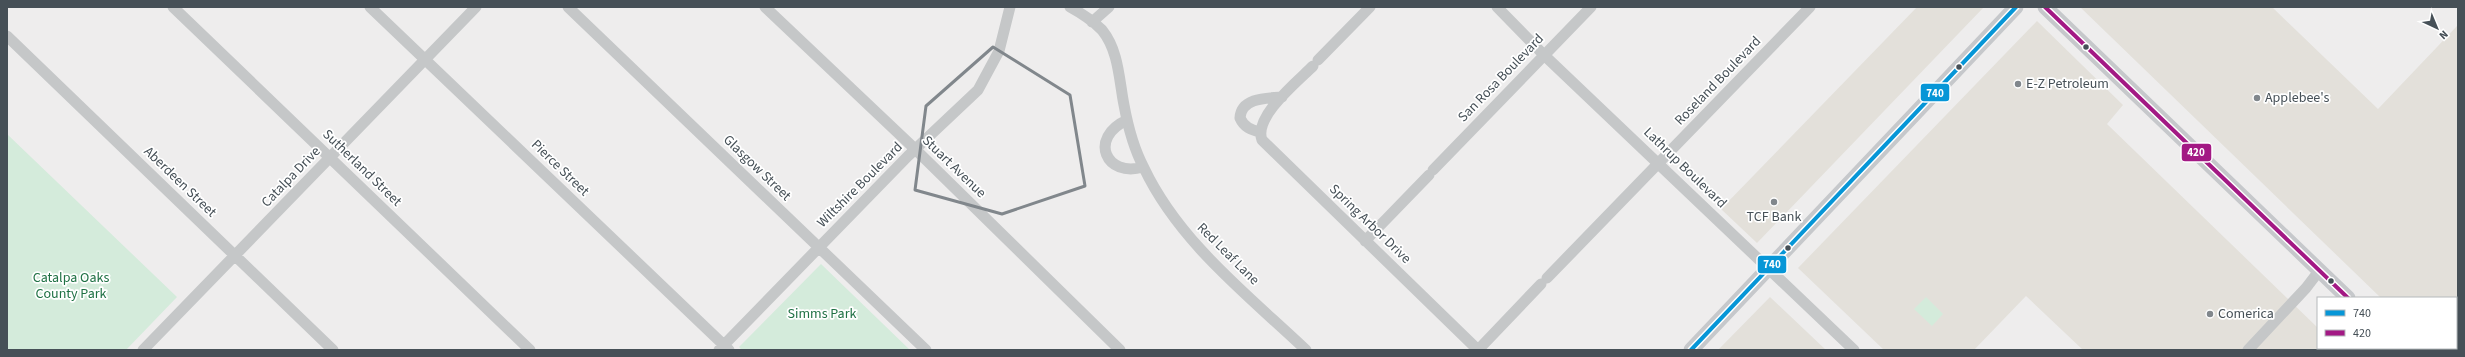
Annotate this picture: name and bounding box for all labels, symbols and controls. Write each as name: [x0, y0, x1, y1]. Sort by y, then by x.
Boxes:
north arrow: [2417, 8, 2457, 48]
text: N: [2436, 27, 2451, 43]
street label: San Rosa Boulevard: [1454, 29, 1548, 127]
street label: Roseland Boulevard: [1670, 32, 1766, 130]
unlabelled marker: [2081, 42, 2091, 52]
unlabelled marker: [1954, 62, 1964, 72]
place label: E-Z Petroleum: [2026, 74, 2109, 94]
marker: E-Z Petroleum: [2013, 79, 2023, 89]
line badge: 740: [1920, 83, 1950, 102]
text: 740: [1926, 86, 1944, 101]
place label: Applebee's: [2265, 88, 2329, 108]
marker: Applebee's: [2252, 93, 2262, 103]
street label: Lathrup Boulevard: [1639, 123, 1731, 213]
street label: Sutherland Street: [318, 125, 406, 211]
street label: Glasgow Street: [719, 130, 796, 206]
street label: Stuart Avenue: [918, 131, 991, 203]
street label: Pierce Street: [526, 135, 594, 201]
street label: Wiltshire Boulevard: [813, 138, 907, 232]
street label: Aberdeen Street: [139, 142, 221, 222]
street label: Catalpa Drive: [257, 142, 325, 212]
line badge: 420: [2181, 143, 2212, 162]
text: 420: [2187, 145, 2205, 160]
street label: Spring Arbor Drive: [1325, 180, 1415, 268]
marker: TCF Bank: [1769, 197, 1779, 207]
place label: TCF Bank: [1747, 207, 1801, 227]
street label: Red Leaf Lane: [1192, 218, 1264, 290]
unlabelled marker: [1783, 243, 1793, 253]
line badge: 740: [1757, 255, 1787, 274]
text: 740: [1763, 257, 1781, 272]
park label: Catalpa Oaks County Park: [33, 268, 109, 304]
unlabelled marker: [2326, 276, 2336, 286]
legend: [2317, 297, 2457, 349]
park label: Simms Park: [788, 304, 857, 324]
place label: Comerica: [2218, 304, 2274, 324]
text: 740: [2353, 305, 2371, 322]
marker: Comerica: [2205, 309, 2215, 319]
text: 420: [2353, 325, 2371, 342]

